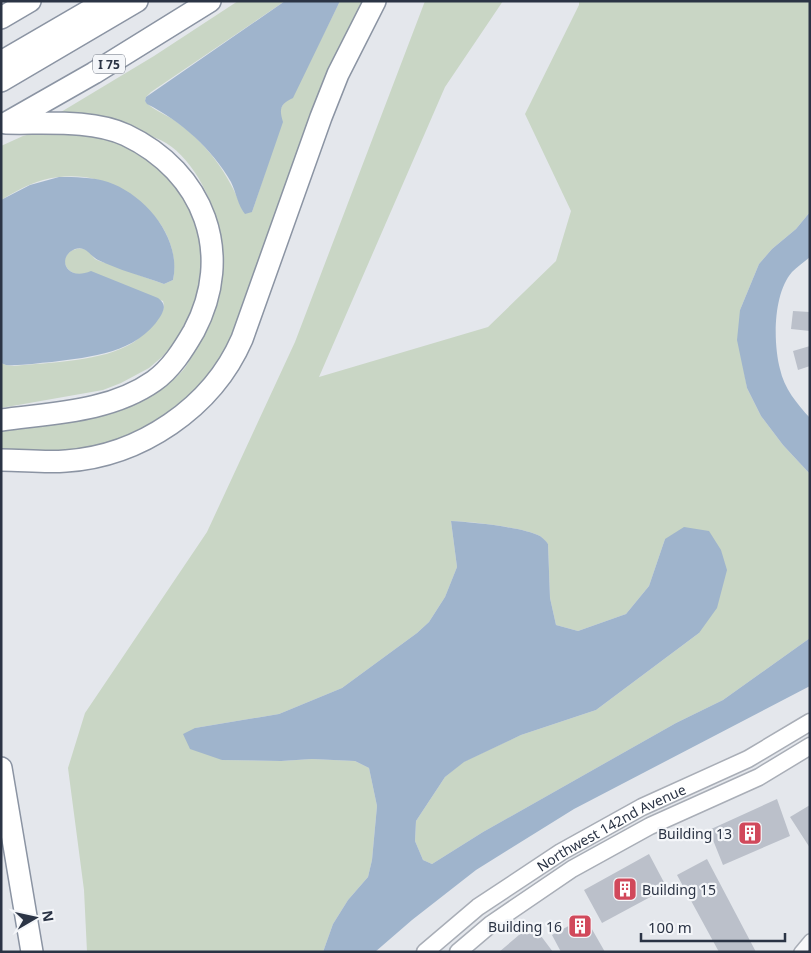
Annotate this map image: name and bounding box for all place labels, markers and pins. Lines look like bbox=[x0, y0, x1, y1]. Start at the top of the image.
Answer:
building icon: Building 13 bbox=[737, 820, 763, 846]
place label: Building 13 bbox=[658, 824, 732, 843]
building icon: Building 15 bbox=[612, 876, 638, 902]
place label: Building 15 bbox=[642, 880, 716, 899]
building icon: Building 16 bbox=[567, 913, 593, 939]
place label: Building 16 bbox=[488, 917, 562, 936]

